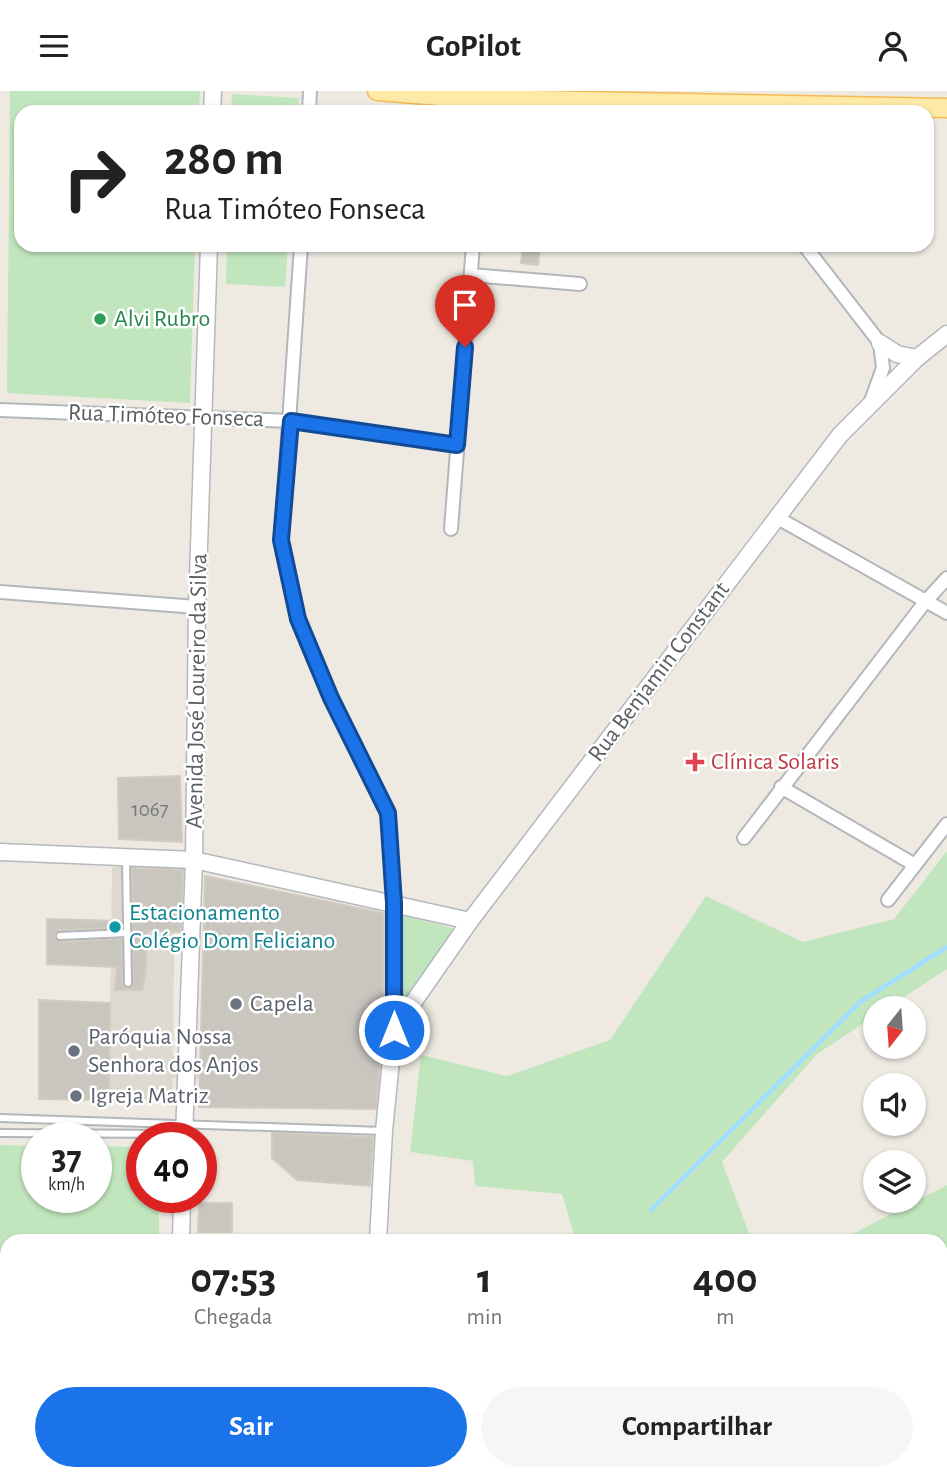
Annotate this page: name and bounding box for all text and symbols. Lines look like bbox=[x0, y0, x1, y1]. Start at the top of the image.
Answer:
icon: menu bbox=[35, 27, 73, 65]
icon: person bbox=[874, 27, 912, 65]
text: GoPilot bbox=[426, 30, 521, 62]
icon: right bbox=[49, 133, 140, 224]
text: 280 m bbox=[164, 135, 284, 184]
text: Rua Timóteo Fonseca bbox=[164, 193, 426, 225]
pin bbox=[435, 275, 495, 347]
icon: arrive bbox=[446, 286, 484, 324]
place label: Alvi Rubro bbox=[114, 307, 210, 331]
marker: Alvi Rubro bbox=[92, 311, 108, 327]
street label: Rua Timóteo Fonseca bbox=[67, 401, 265, 431]
street label: Avenida José Loureiro da Silva bbox=[183, 553, 211, 829]
street label: Rua Benjamin Constant bbox=[584, 577, 734, 766]
place label: Clínica Solaris bbox=[711, 750, 839, 774]
marker: Clínica Solaris bbox=[685, 752, 705, 772]
house number: 1067 bbox=[132, 799, 169, 820]
place label: Estacionamento Colégio Dom Feliciano bbox=[129, 901, 335, 953]
marker: Estacionamento Colégio Dom Feliciano bbox=[107, 919, 123, 935]
place label: Capela bbox=[250, 992, 314, 1016]
position arrow bbox=[357, 993, 431, 1067]
marker: Capela bbox=[228, 996, 244, 1012]
north arrow bbox=[863, 996, 926, 1059]
map controls bbox=[863, 996, 926, 1213]
place label: Paróquia Nossa Senhora dos Anjos bbox=[88, 1025, 259, 1077]
marker: Paróquia Nossa Senhora dos Anjos bbox=[66, 1043, 82, 1059]
button: sound bbox=[863, 1073, 926, 1136]
place label: Igreja Matriz bbox=[90, 1084, 209, 1108]
marker: Igreja Matriz bbox=[68, 1088, 84, 1104]
speed limit sign: 40 bbox=[126, 1122, 217, 1213]
text: 37 bbox=[51, 1141, 82, 1176]
button: layers bbox=[863, 1150, 926, 1213]
text: km/h bbox=[48, 1176, 85, 1194]
text: 07:53 bbox=[190, 1258, 276, 1300]
text: 1 bbox=[477, 1258, 492, 1300]
text: 400 bbox=[693, 1258, 758, 1300]
text: Chegada bbox=[194, 1306, 272, 1329]
text: min bbox=[467, 1306, 502, 1329]
text: m bbox=[716, 1306, 734, 1329]
button: Sair bbox=[35, 1387, 467, 1467]
button: Compartilhar bbox=[481, 1387, 913, 1467]

